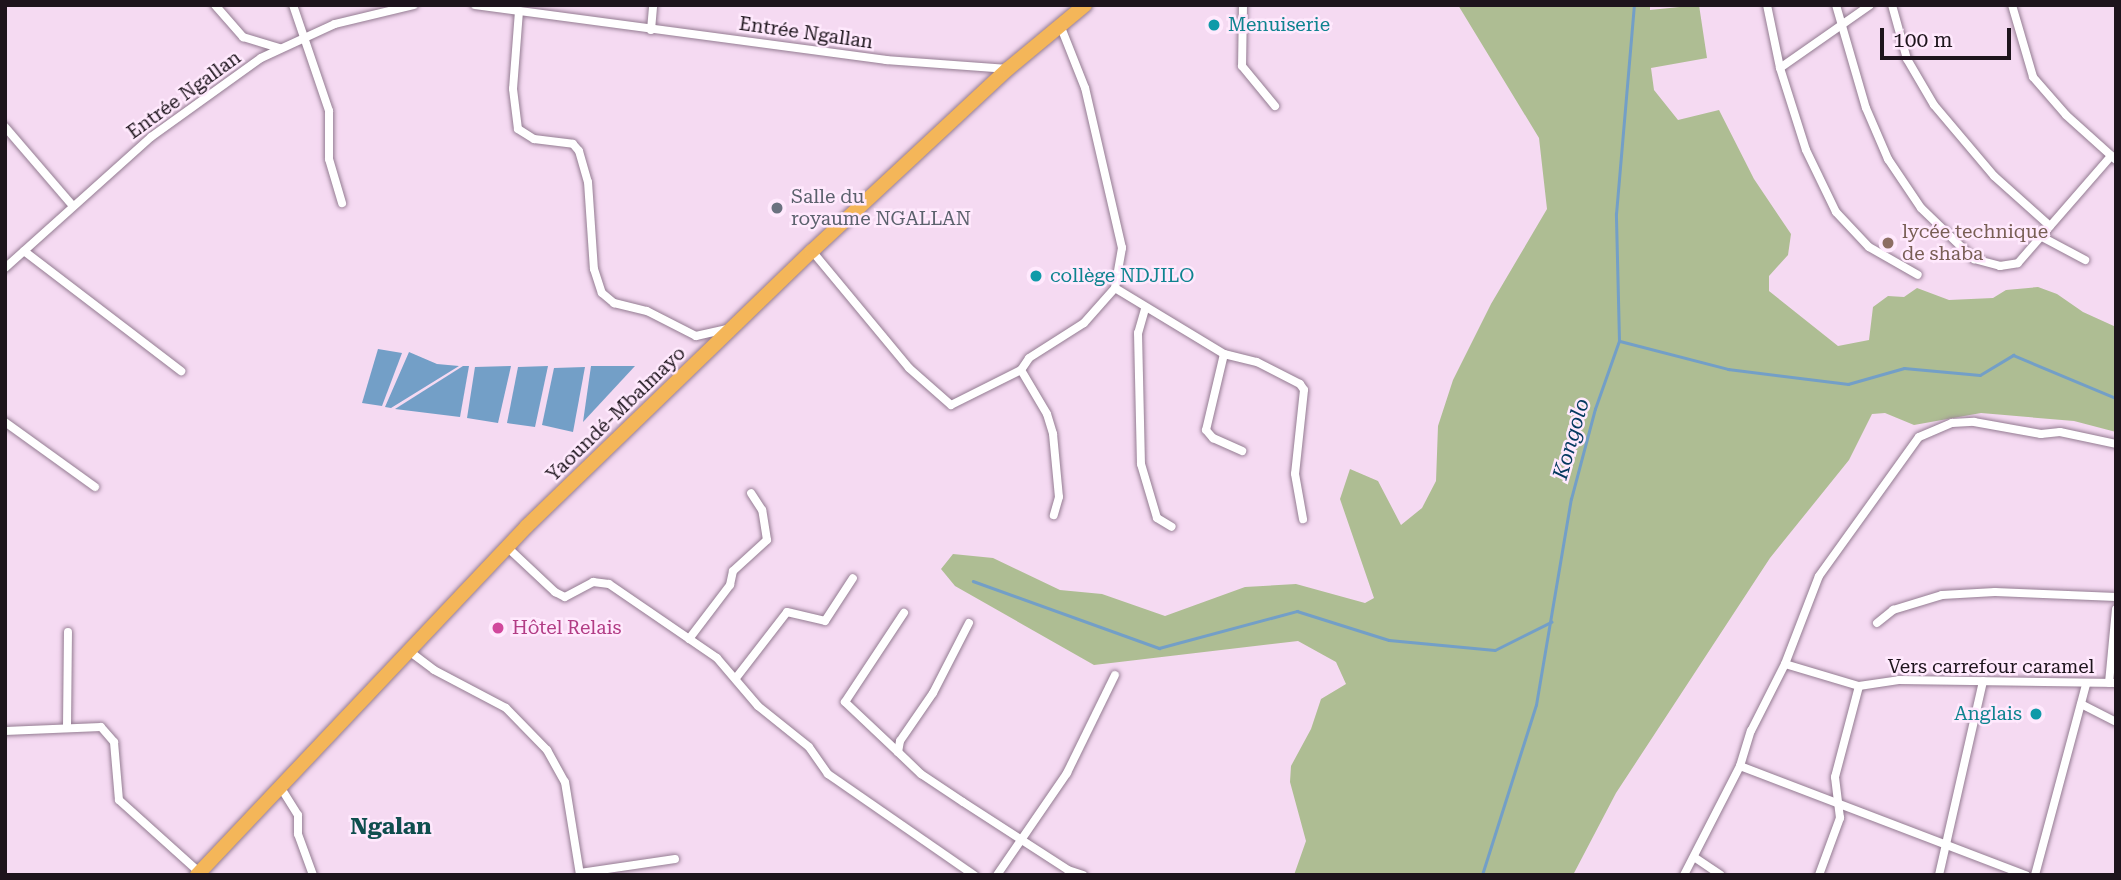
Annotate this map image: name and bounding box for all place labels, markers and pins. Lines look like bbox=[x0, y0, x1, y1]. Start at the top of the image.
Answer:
place label: Menuiserie bbox=[1228, 14, 1330, 36]
marker: Menuiserie bbox=[1206, 17, 1222, 33]
place label: Salle du royaume NGALLAN bbox=[791, 186, 971, 230]
marker: Salle du royaume NGALLAN bbox=[769, 200, 785, 216]
place label: lycée technique de shaba bbox=[1902, 221, 2048, 265]
marker: lycée technique de shaba bbox=[1880, 235, 1896, 251]
place label: collège NDJILO bbox=[1050, 265, 1194, 287]
marker: collège NDJILO bbox=[1028, 268, 1044, 284]
place label: Hôtel Relais bbox=[512, 617, 622, 639]
marker: Hôtel Relais bbox=[490, 620, 506, 636]
place label: Anglais bbox=[1954, 703, 2022, 725]
marker: Anglais bbox=[2028, 706, 2044, 722]

